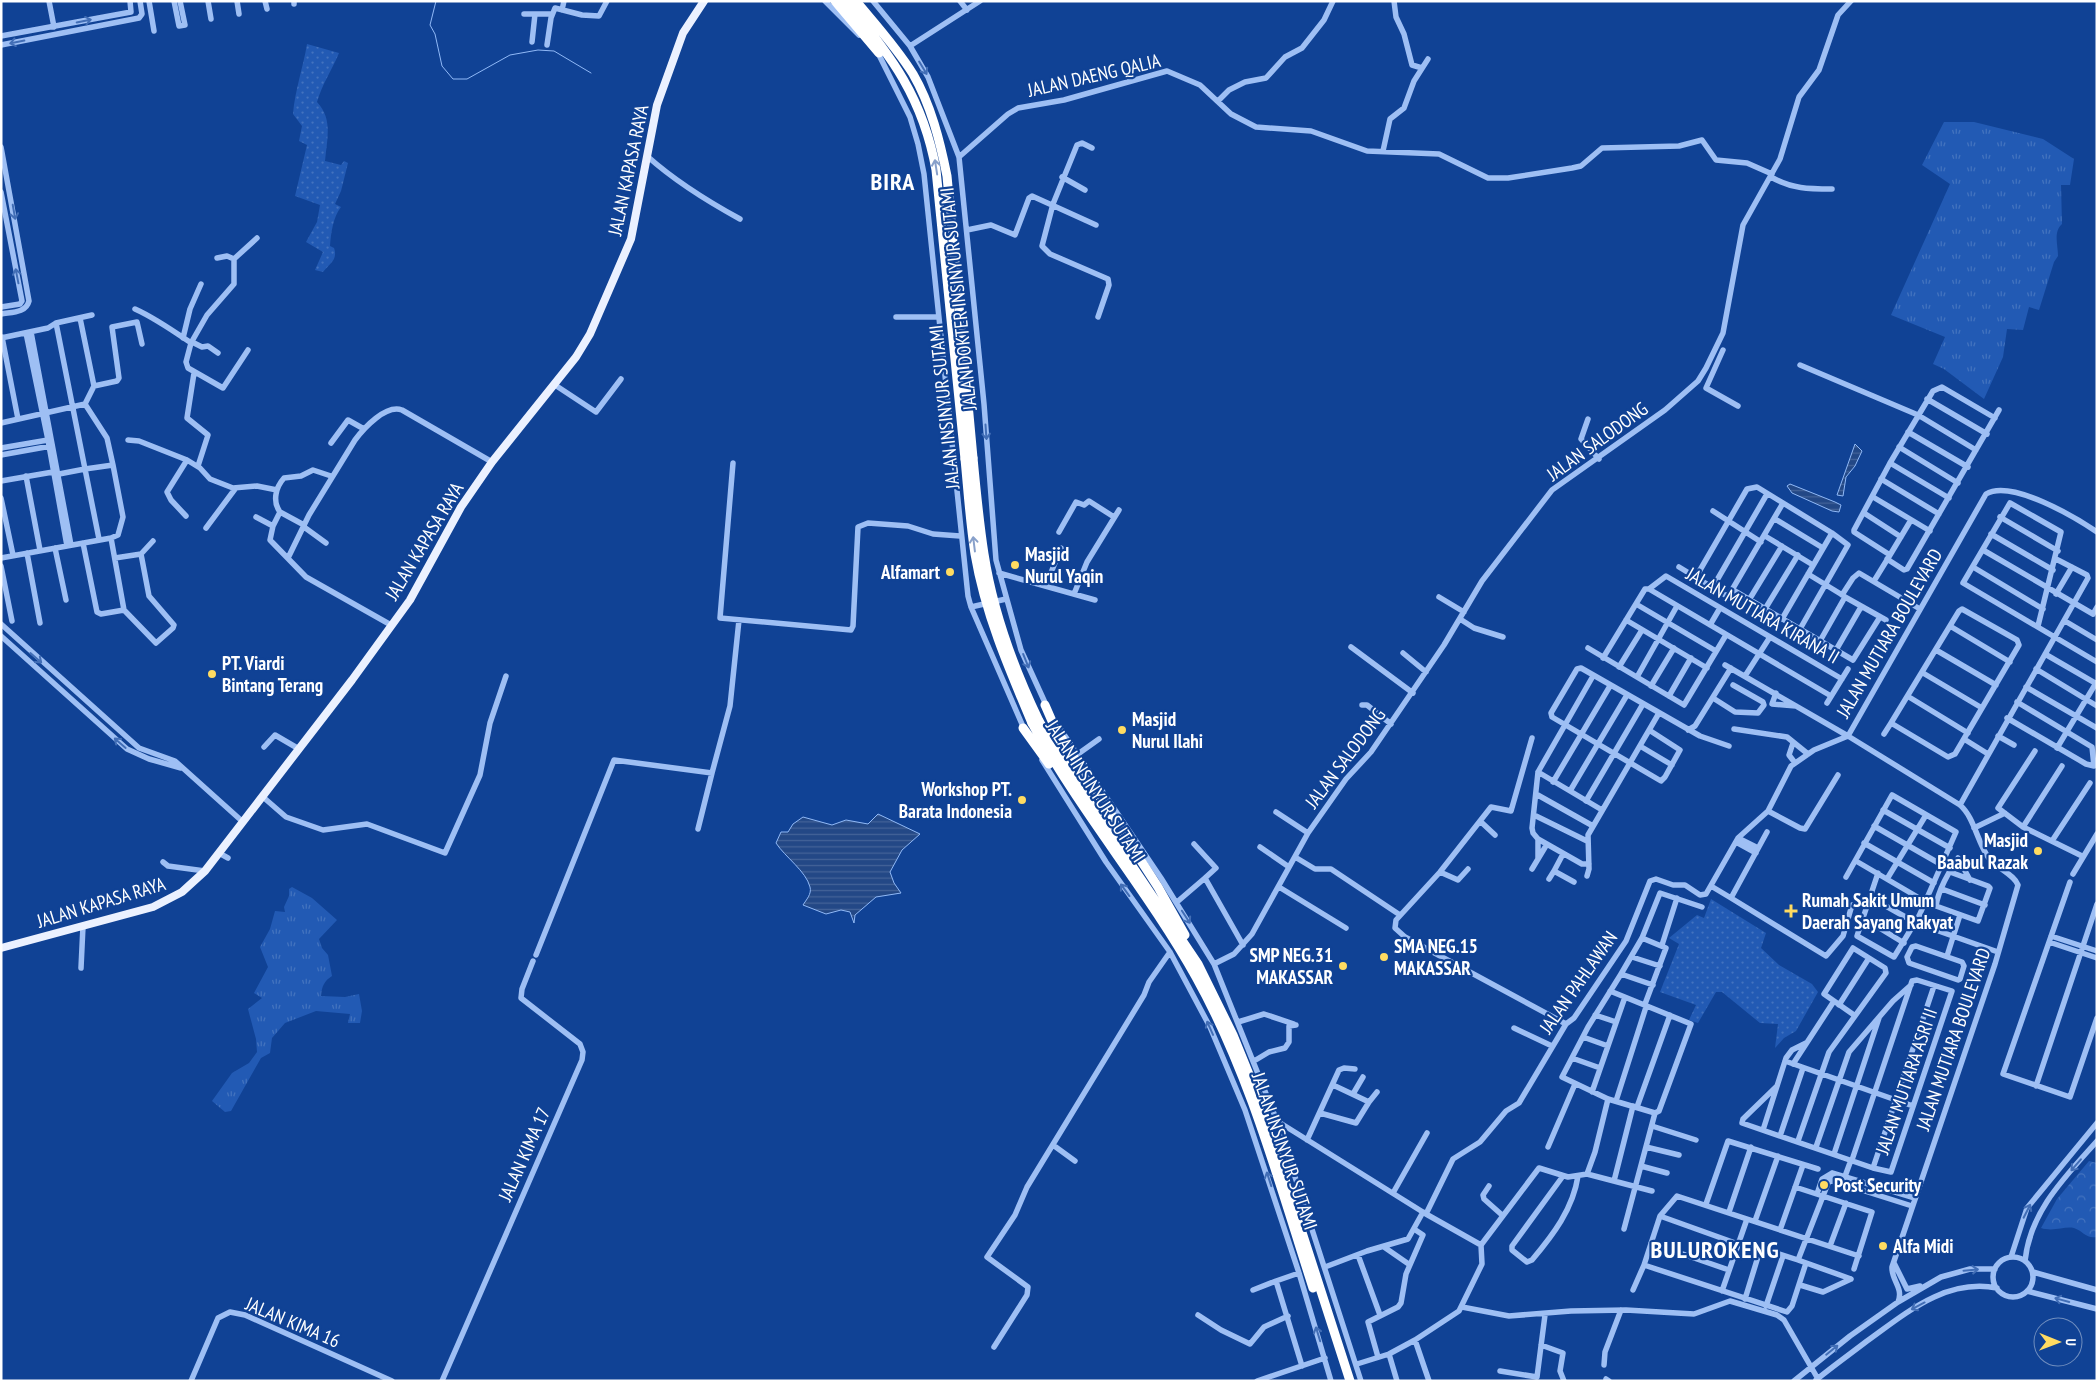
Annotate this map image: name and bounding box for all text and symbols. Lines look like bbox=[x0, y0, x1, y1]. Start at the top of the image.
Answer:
one-way arrow bbox=[75, 15, 91, 25]
one-way arrow bbox=[10, 37, 26, 47]
street label: JALAN DAENG QALIA bbox=[1024, 48, 1163, 102]
one-way arrow bbox=[919, 61, 929, 75]
street label: JALAN KAPASA RAYA bbox=[602, 103, 654, 238]
one-way arrow bbox=[930, 159, 940, 175]
district label: BIRA bbox=[871, 166, 915, 197]
street label: JALAN DOKTER INSINYUR SUTAMI bbox=[934, 186, 982, 413]
one-way arrow bbox=[10, 204, 20, 220]
one-way arrow bbox=[12, 268, 21, 284]
street label: JALAN INSINYUR SUTAMI bbox=[923, 324, 965, 491]
street label: JALAN SALODONG bbox=[1541, 396, 1652, 486]
one-way arrow bbox=[981, 424, 991, 440]
street label: JALAN KAPASA RAYA bbox=[379, 478, 469, 605]
one-way arrow bbox=[969, 537, 979, 553]
place label: Masjid Nurul Yaqin bbox=[1025, 542, 1103, 588]
street label: JALAN MUTIARA BOULEVARD bbox=[1830, 544, 1947, 723]
marker: Masjid Nurul Yaqin bbox=[1009, 559, 1021, 571]
place label: Alfamart bbox=[880, 560, 940, 584]
street label: JALAN MUTIARA KIRANA II bbox=[1681, 561, 1844, 669]
marker: Alfamart bbox=[944, 566, 956, 578]
place label: PT. Viardi Bintang Terang bbox=[222, 651, 323, 697]
one-way arrow bbox=[30, 652, 43, 664]
one-way arrow bbox=[1021, 653, 1031, 668]
marker: PT. Viardi Bintang Terang bbox=[206, 668, 218, 680]
street label: JALAN SALODONG bbox=[1299, 703, 1390, 814]
place label: Masjid Nurul Ilahi bbox=[1132, 707, 1203, 753]
street label: JALAN INSINYUR SUTAMI bbox=[1040, 714, 1151, 867]
marker: Masjid Nurul Ilahi bbox=[1116, 724, 1128, 736]
one-way arrow bbox=[114, 737, 127, 749]
place label: Workshop PT. Barata Indonesia bbox=[899, 777, 1012, 823]
marker: Workshop PT. Barata Indonesia bbox=[1016, 794, 1028, 806]
place label: Masjid Baabul Razak bbox=[1937, 828, 2028, 874]
marker: Masjid Baabul Razak bbox=[2032, 845, 2044, 857]
street label: JALAN KAPASA RAYA bbox=[33, 871, 168, 933]
one-way arrow bbox=[1120, 883, 1130, 897]
place label: Rumah Sakit Umum Daerah Sayang Rakyat bbox=[1802, 888, 1953, 934]
marker: Rumah Sakit Umum Daerah Sayang Rakyat bbox=[1784, 904, 1798, 918]
one-way arrow bbox=[1182, 909, 1192, 923]
street label: JALAN PAHLAWAN bbox=[1533, 926, 1622, 1039]
place label: SMA NEG.15 MAKASSAR bbox=[1394, 934, 1478, 980]
place label: SMP NEG.31 MAKASSAR bbox=[1250, 943, 1333, 989]
street label: JALAN MUTIARA BOULEVARD bbox=[1910, 945, 1995, 1134]
marker: SMA NEG.15 MAKASSAR bbox=[1378, 951, 1390, 963]
marker: SMP NEG.31 MAKASSAR bbox=[1337, 960, 1349, 972]
street label: JALAN MUTIARA ASRI II bbox=[1869, 1005, 1942, 1158]
one-way arrow bbox=[1205, 1021, 1215, 1036]
street label: JALAN INSINYUR SUTAMI bbox=[1246, 1068, 1323, 1233]
street label: JALAN KIMA 17 bbox=[492, 1103, 555, 1206]
one-way arrow bbox=[2070, 1158, 2082, 1171]
one-way arrow bbox=[1263, 1171, 1273, 1187]
place label: Post Security bbox=[1834, 1173, 1922, 1197]
marker: Post Security bbox=[1818, 1179, 1830, 1191]
one-way arrow bbox=[2022, 1204, 2032, 1219]
district label: BULUROKENG bbox=[1650, 1234, 1780, 1265]
place label: Alfa Midi bbox=[1892, 1234, 1954, 1258]
marker: Alfa Midi bbox=[1877, 1240, 1889, 1252]
one-way arrow bbox=[1962, 1265, 1978, 1275]
street label: JALAN KIMA 16 bbox=[241, 1291, 344, 1353]
one-way arrow bbox=[2055, 1295, 2071, 1304]
one-way arrow bbox=[1910, 1301, 1925, 1311]
north arrow bbox=[2033, 1317, 2083, 1367]
one-way arrow bbox=[1313, 1327, 1322, 1342]
text: U bbox=[2062, 1338, 2080, 1346]
one-way arrow bbox=[1825, 1345, 1838, 1356]

